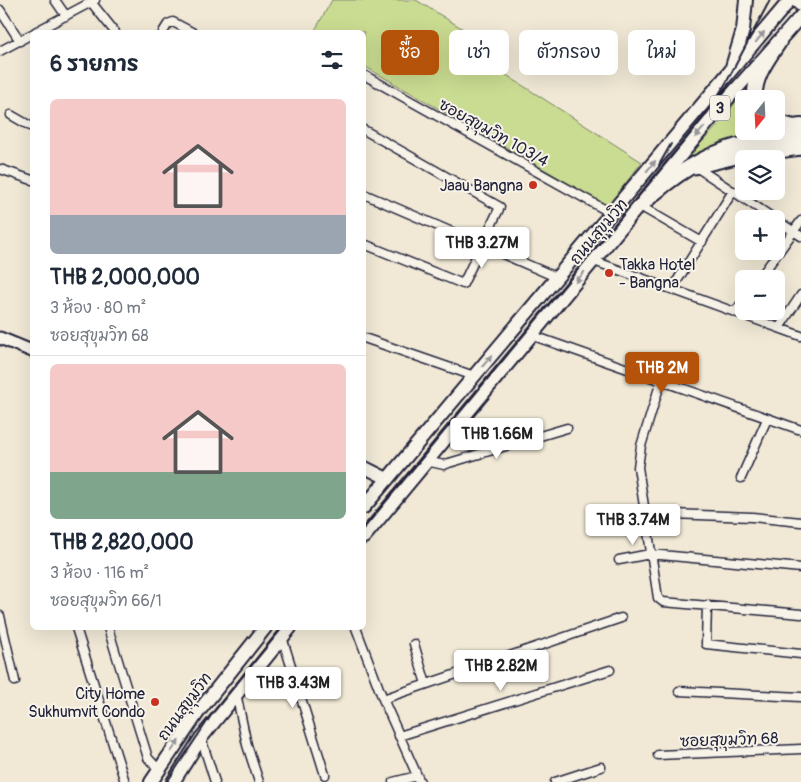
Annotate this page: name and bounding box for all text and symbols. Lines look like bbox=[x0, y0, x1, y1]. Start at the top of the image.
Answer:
chip: ซื้อ bbox=[381, 30, 439, 75]
chip: เช่า bbox=[449, 30, 509, 75]
chip: ตัวกรอง bbox=[519, 30, 618, 75]
chip: ใหม่ bbox=[628, 30, 695, 75]
one-way arrow bbox=[754, 31, 765, 44]
icon: filters bbox=[318, 46, 346, 74]
text: 6 รายการ bbox=[50, 51, 139, 78]
north arrow bbox=[735, 90, 785, 140]
map controls bbox=[735, 90, 785, 320]
street label: ซอยสุขุมวิท 103/4 bbox=[434, 94, 552, 173]
road number: 3 bbox=[710, 96, 730, 120]
one-way arrow bbox=[695, 125, 706, 138]
icon: home bbox=[153, 131, 243, 221]
button: layers bbox=[735, 150, 785, 200]
one-way arrow bbox=[646, 160, 657, 173]
place label: Jaau Bangna bbox=[440, 176, 523, 196]
marker: Jaau Bangna bbox=[527, 179, 539, 191]
street label: ถนนสุขุมวิท bbox=[565, 194, 634, 270]
button: + bbox=[735, 210, 785, 260]
pin: THB 3.27M bbox=[425, 226, 539, 269]
text: THB 3.27M bbox=[446, 233, 518, 253]
place label: Takka Hotel - Bangna bbox=[619, 255, 695, 293]
text: THB 2,000,000 bbox=[50, 264, 200, 291]
marker: Takka Hotel - Bangna bbox=[603, 267, 615, 279]
button: − bbox=[735, 270, 785, 320]
one-way arrow bbox=[575, 271, 586, 283]
text: 3 ห้อง · 80 m² bbox=[50, 298, 146, 318]
text: ซอยสุขุมวิท 68 bbox=[50, 326, 149, 346]
pin: THB 2M bbox=[621, 352, 703, 394]
one-way arrow bbox=[481, 355, 492, 367]
text: THB 2M bbox=[636, 358, 688, 378]
icon: home bbox=[153, 397, 243, 487]
pin: THB 1.66M bbox=[440, 418, 554, 460]
text: THB 1.66M bbox=[461, 424, 533, 444]
pin: THB 3.74M bbox=[576, 504, 690, 546]
text: THB 3.74M bbox=[596, 510, 670, 530]
text: THB 2,820,000 bbox=[50, 529, 194, 556]
text: 3 ห้อง · 116 m² bbox=[50, 563, 149, 583]
text: ซอยสุขุมวิท 66/1 bbox=[50, 591, 162, 611]
pin: THB 2.82M bbox=[444, 650, 558, 692]
text: THB 2.82M bbox=[465, 656, 537, 676]
pin: THB 3.43M bbox=[236, 666, 350, 709]
street label: ถนนสุขุมวิท bbox=[152, 668, 218, 746]
text: THB 3.43M bbox=[256, 673, 330, 693]
place label: City Home Sukhumvit Condo bbox=[28, 684, 145, 722]
marker: City Home Sukhumvit Condo bbox=[149, 696, 161, 708]
street label: ซอยสุขุมวิท 68 bbox=[679, 727, 779, 754]
one-way arrow bbox=[170, 740, 180, 753]

